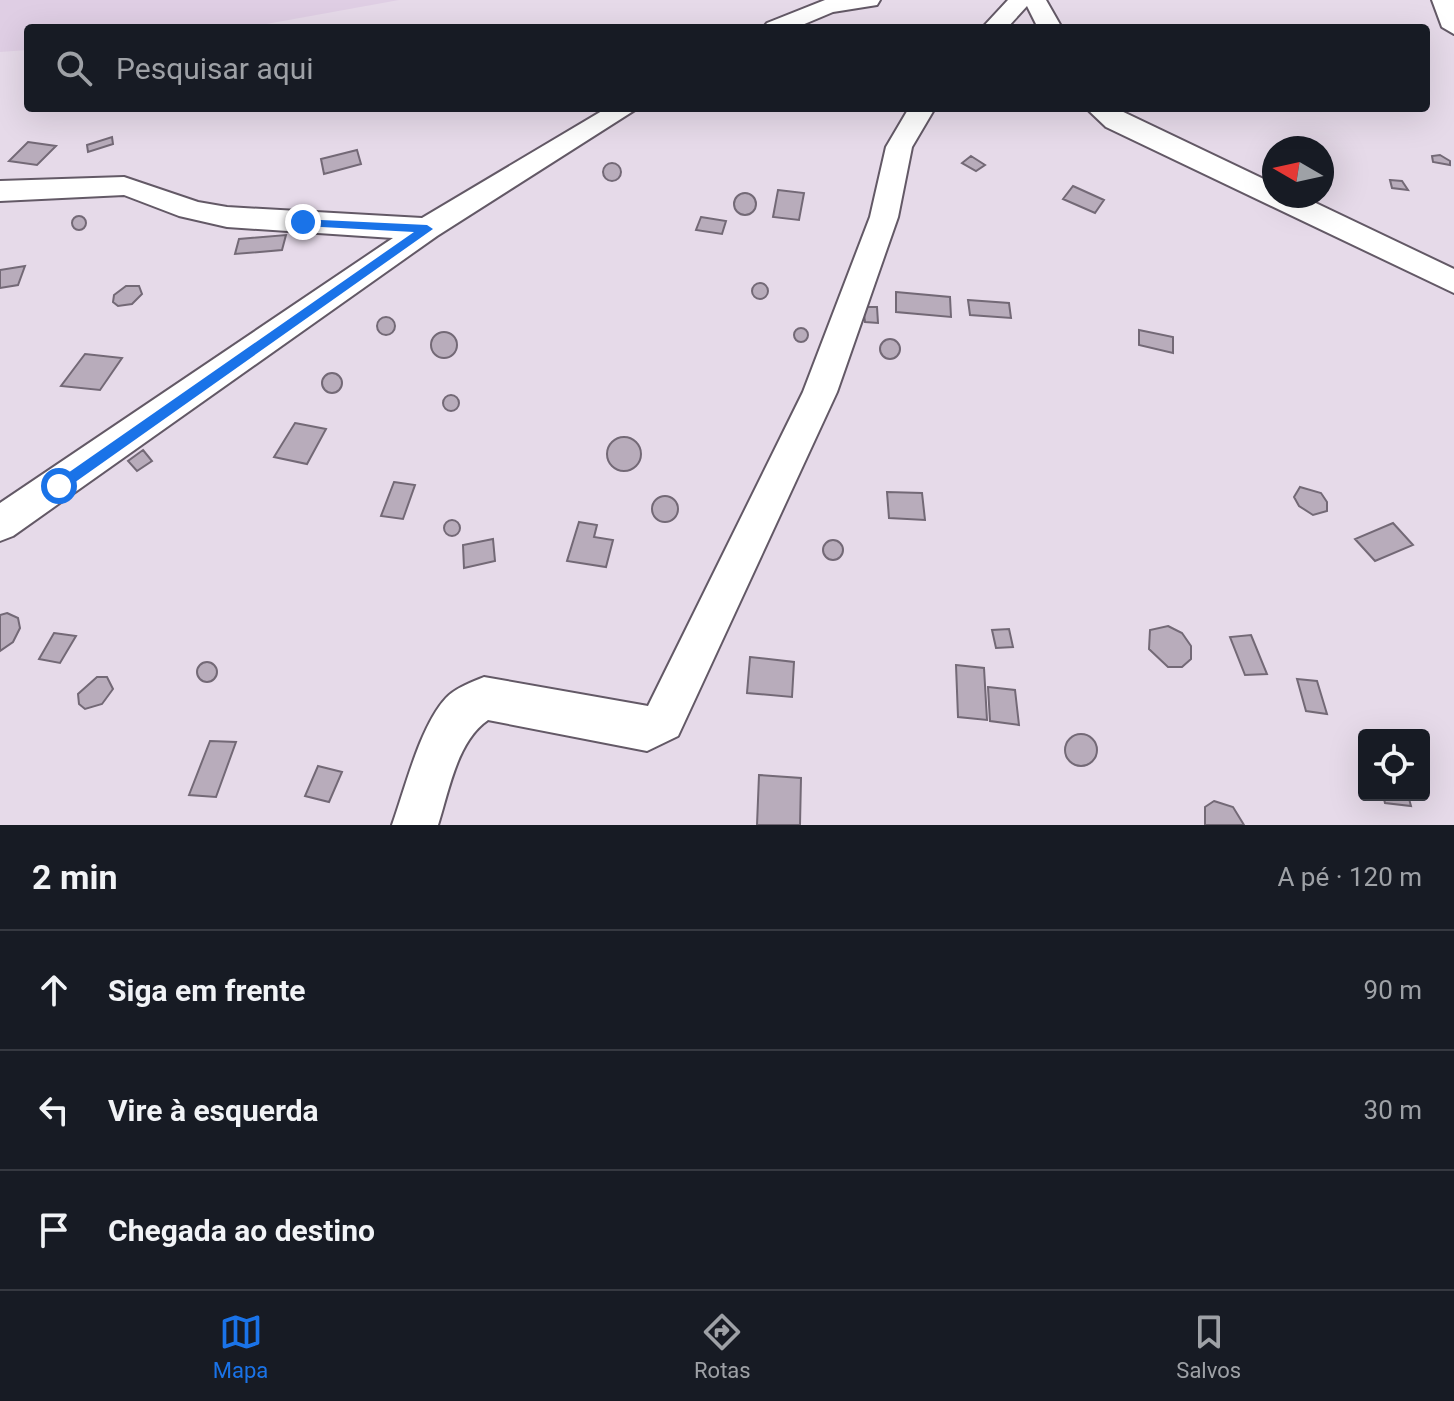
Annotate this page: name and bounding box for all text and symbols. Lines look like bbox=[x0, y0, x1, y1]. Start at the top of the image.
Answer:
search box bbox=[24, 24, 1430, 112]
icon: search bbox=[52, 46, 96, 90]
text: Pesquisar aqui bbox=[116, 51, 314, 86]
north arrow bbox=[1262, 136, 1334, 208]
route end bbox=[285, 204, 321, 240]
route start bbox=[41, 468, 77, 504]
map controls bbox=[1358, 729, 1430, 801]
button: locate bbox=[1358, 729, 1430, 801]
text: 2 min bbox=[32, 857, 117, 897]
text: A pé · 120 m bbox=[1277, 862, 1422, 892]
icon: ahead bbox=[32, 968, 76, 1012]
text: Siga em frente bbox=[108, 973, 306, 1008]
text: 90 m bbox=[1364, 975, 1422, 1005]
icon: left bbox=[32, 1088, 76, 1132]
text: Vire à esquerda bbox=[108, 1093, 319, 1128]
text: 30 m bbox=[1364, 1095, 1422, 1125]
icon: arrive bbox=[32, 1208, 76, 1252]
text: Chegada ao destino bbox=[108, 1213, 375, 1248]
tab: Mapa bbox=[213, 1310, 268, 1383]
tab: Rotas bbox=[694, 1310, 751, 1383]
tab: Salvos bbox=[1176, 1310, 1241, 1383]

